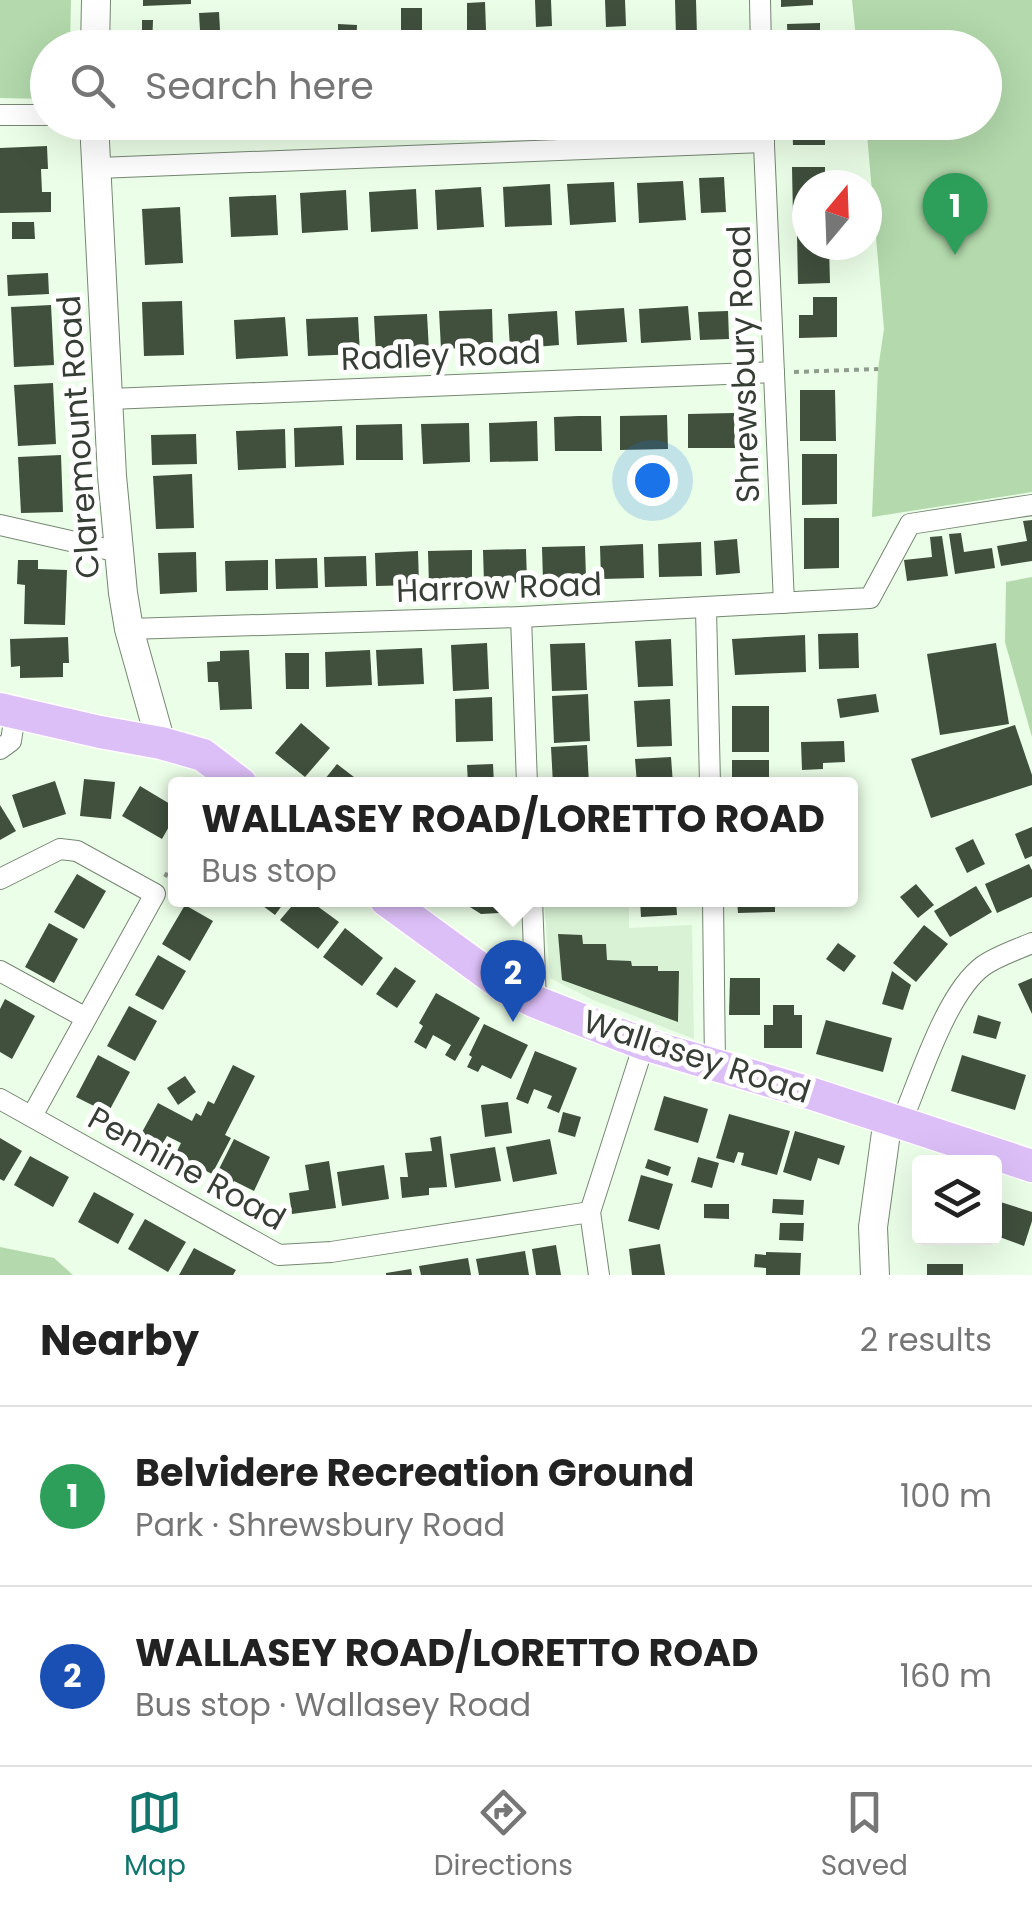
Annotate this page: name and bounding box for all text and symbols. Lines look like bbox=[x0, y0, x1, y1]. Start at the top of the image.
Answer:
search box bbox=[30, 30, 1002, 140]
icon: search bbox=[65, 58, 120, 113]
text: Search here bbox=[145, 59, 374, 112]
north arrow bbox=[792, 170, 882, 260]
pin: 1 bbox=[922, 172, 988, 255]
street label: Shrewsbury Road bbox=[716, 224, 770, 504]
street label: Claremount Road bbox=[46, 294, 110, 580]
street label: Radley Road bbox=[340, 329, 542, 381]
your location bbox=[627, 455, 678, 506]
street label: Harrow Road bbox=[395, 561, 603, 613]
popup bbox=[168, 777, 858, 907]
text: WALLASEY ROAD/LORETTO ROAD bbox=[201, 792, 825, 845]
text: Bus stop bbox=[201, 848, 337, 893]
pin: 2 bbox=[480, 940, 546, 1022]
street label: Wallasey Road bbox=[578, 998, 816, 1114]
street label: Pennine Road bbox=[80, 1095, 294, 1241]
map controls bbox=[912, 1155, 1002, 1245]
button: layers bbox=[912, 1155, 1002, 1245]
text: Nearby bbox=[40, 1311, 199, 1370]
text: 2 results bbox=[860, 1317, 992, 1362]
text: Belvidere Recreation Ground bbox=[135, 1446, 694, 1499]
text: 1 bbox=[66, 1473, 79, 1518]
text: 100 m bbox=[900, 1473, 992, 1518]
text: Park · Shrewsbury Road bbox=[135, 1502, 505, 1547]
text: WALLASEY ROAD/LORETTO ROAD bbox=[135, 1626, 759, 1679]
text: 2 bbox=[63, 1653, 82, 1698]
text: 160 m bbox=[900, 1653, 992, 1698]
text: Bus stop · Wallasey Road bbox=[135, 1682, 531, 1727]
tab: Map bbox=[124, 1785, 186, 1887]
tab: Directions bbox=[434, 1785, 573, 1887]
tab: Saved bbox=[821, 1785, 908, 1887]

